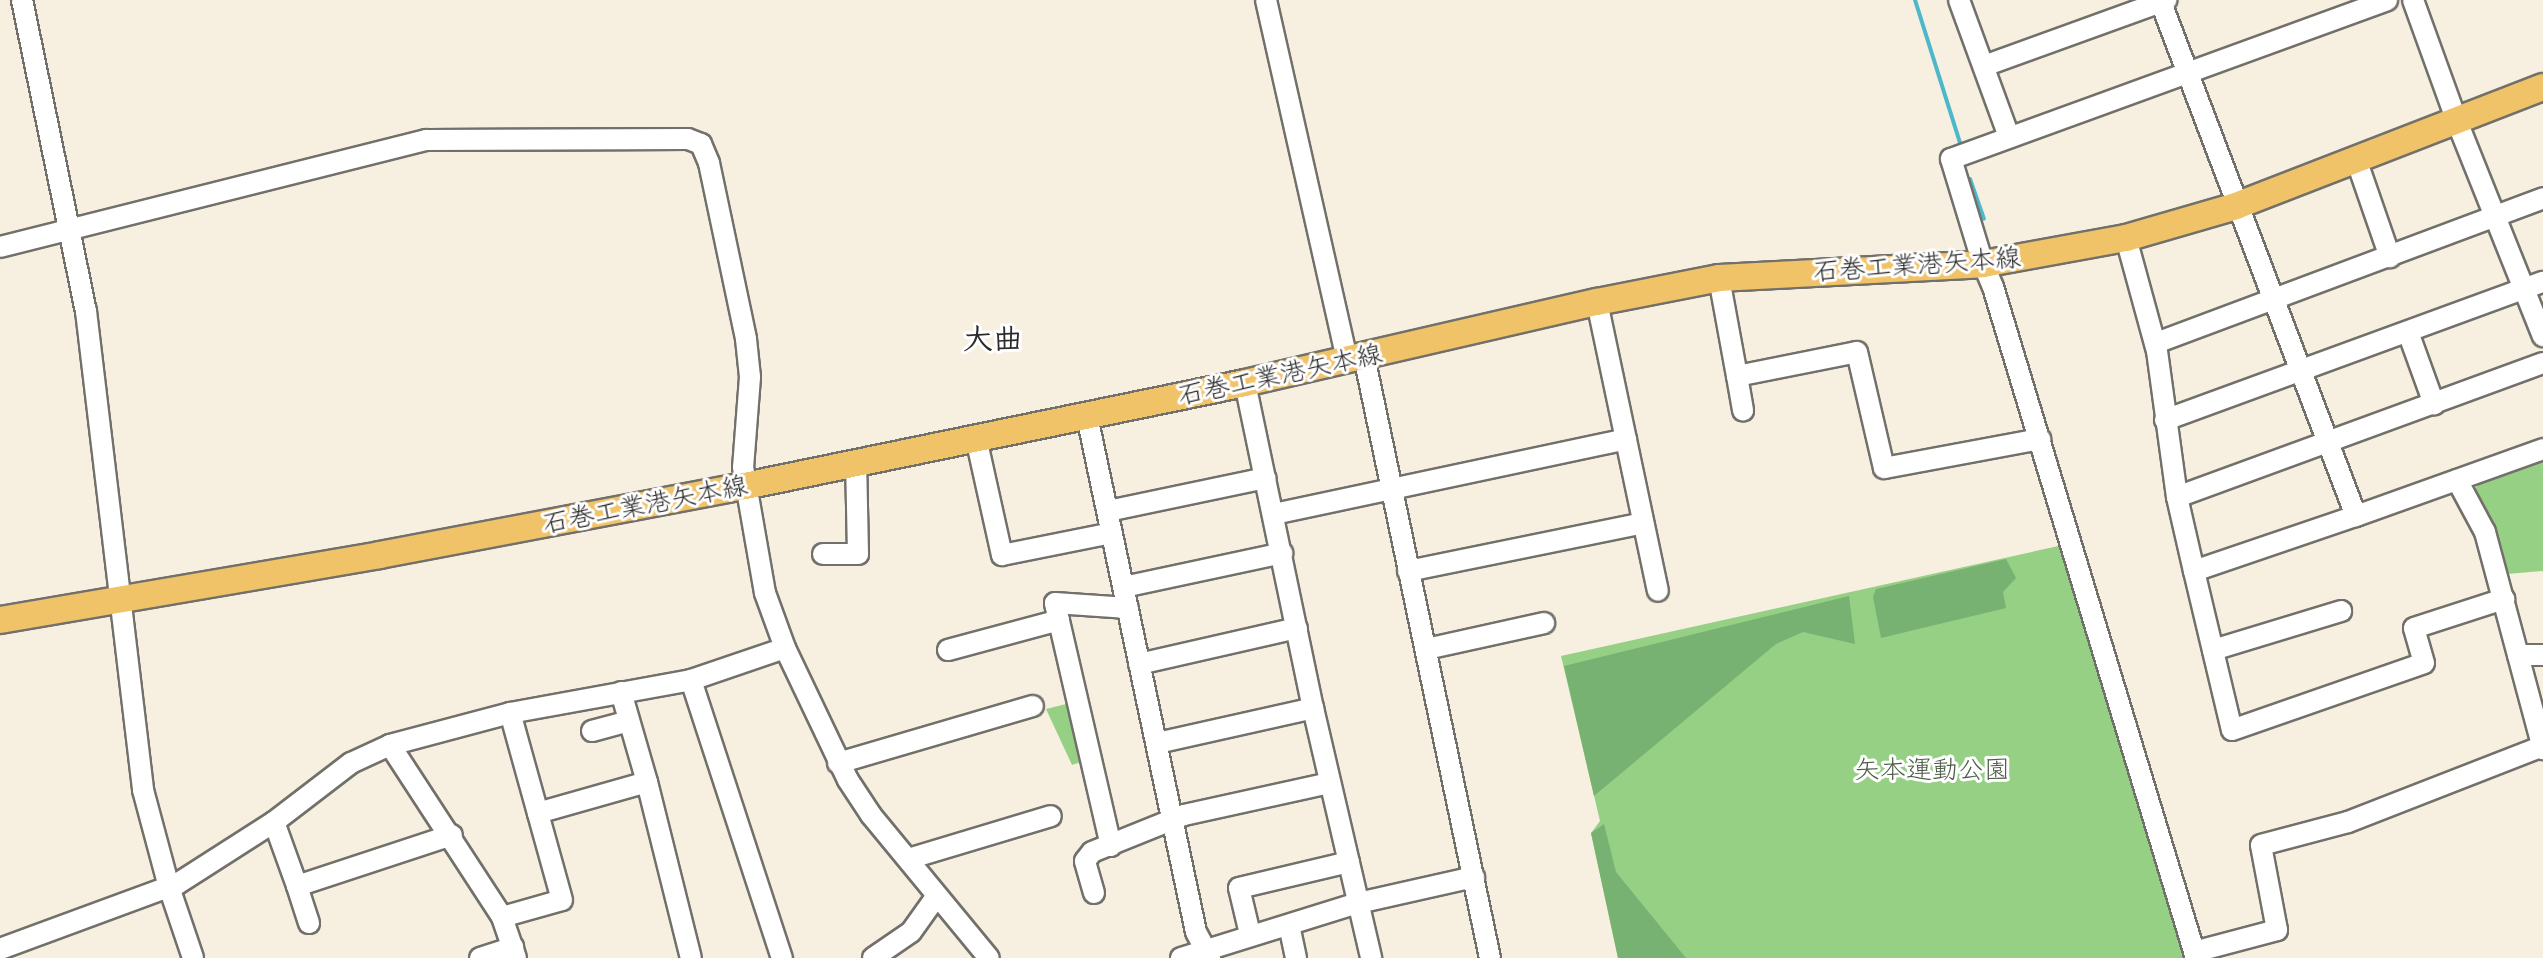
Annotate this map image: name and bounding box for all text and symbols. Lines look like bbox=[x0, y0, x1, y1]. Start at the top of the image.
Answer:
street label: 石巻工業港矢本線 bbox=[1812, 241, 2022, 287]
district label: 大曲 bbox=[963, 319, 1023, 355]
street label: 石巻工業港矢本線 bbox=[1175, 337, 1385, 411]
street label: 石巻工業港矢本線 bbox=[540, 469, 750, 539]
park label: 矢本運動公園 bbox=[1854, 753, 2010, 785]

